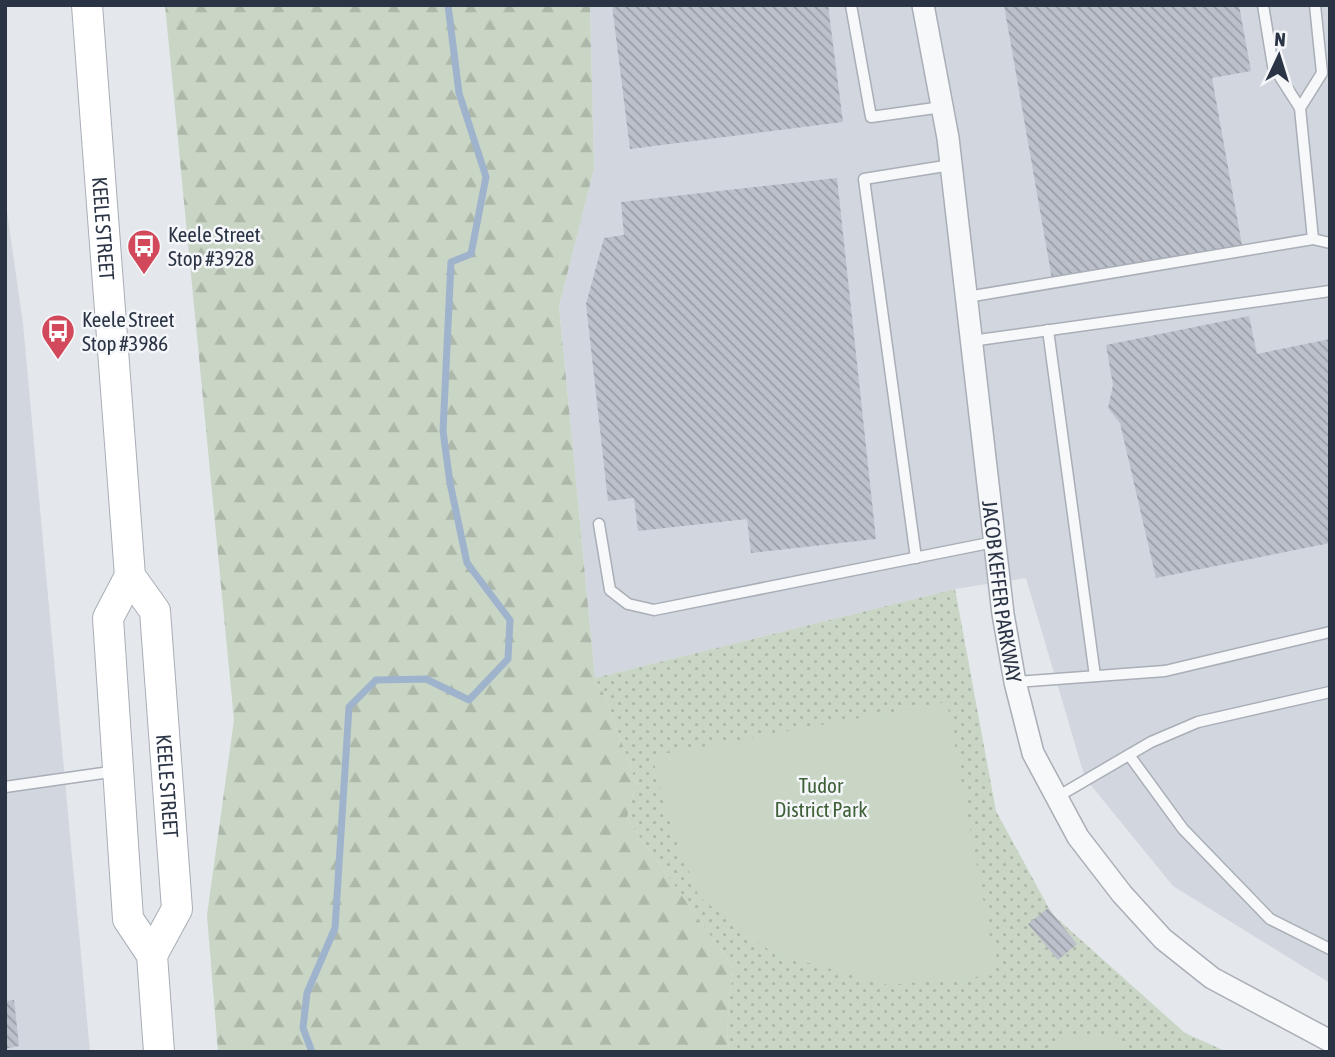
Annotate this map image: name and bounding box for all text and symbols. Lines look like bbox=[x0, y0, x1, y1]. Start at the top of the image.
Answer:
north arrow bbox=[1244, 21, 1314, 91]
text: N bbox=[1274, 28, 1287, 50]
street label: KEELE STREET bbox=[88, 176, 120, 281]
place label: Keele Street Stop #3928 bbox=[168, 222, 261, 270]
bus stop icon: Keele Street Stop #3928 bbox=[125, 227, 163, 276]
place label: Keele Street Stop #3986 bbox=[82, 307, 175, 355]
bus stop icon: Keele Street Stop #3986 bbox=[39, 312, 77, 361]
street label: JACOB KEFFER PARKWAY bbox=[978, 499, 1027, 685]
street label: KEELE STREET bbox=[152, 733, 184, 839]
park label: Tudor District Park bbox=[775, 773, 867, 821]

